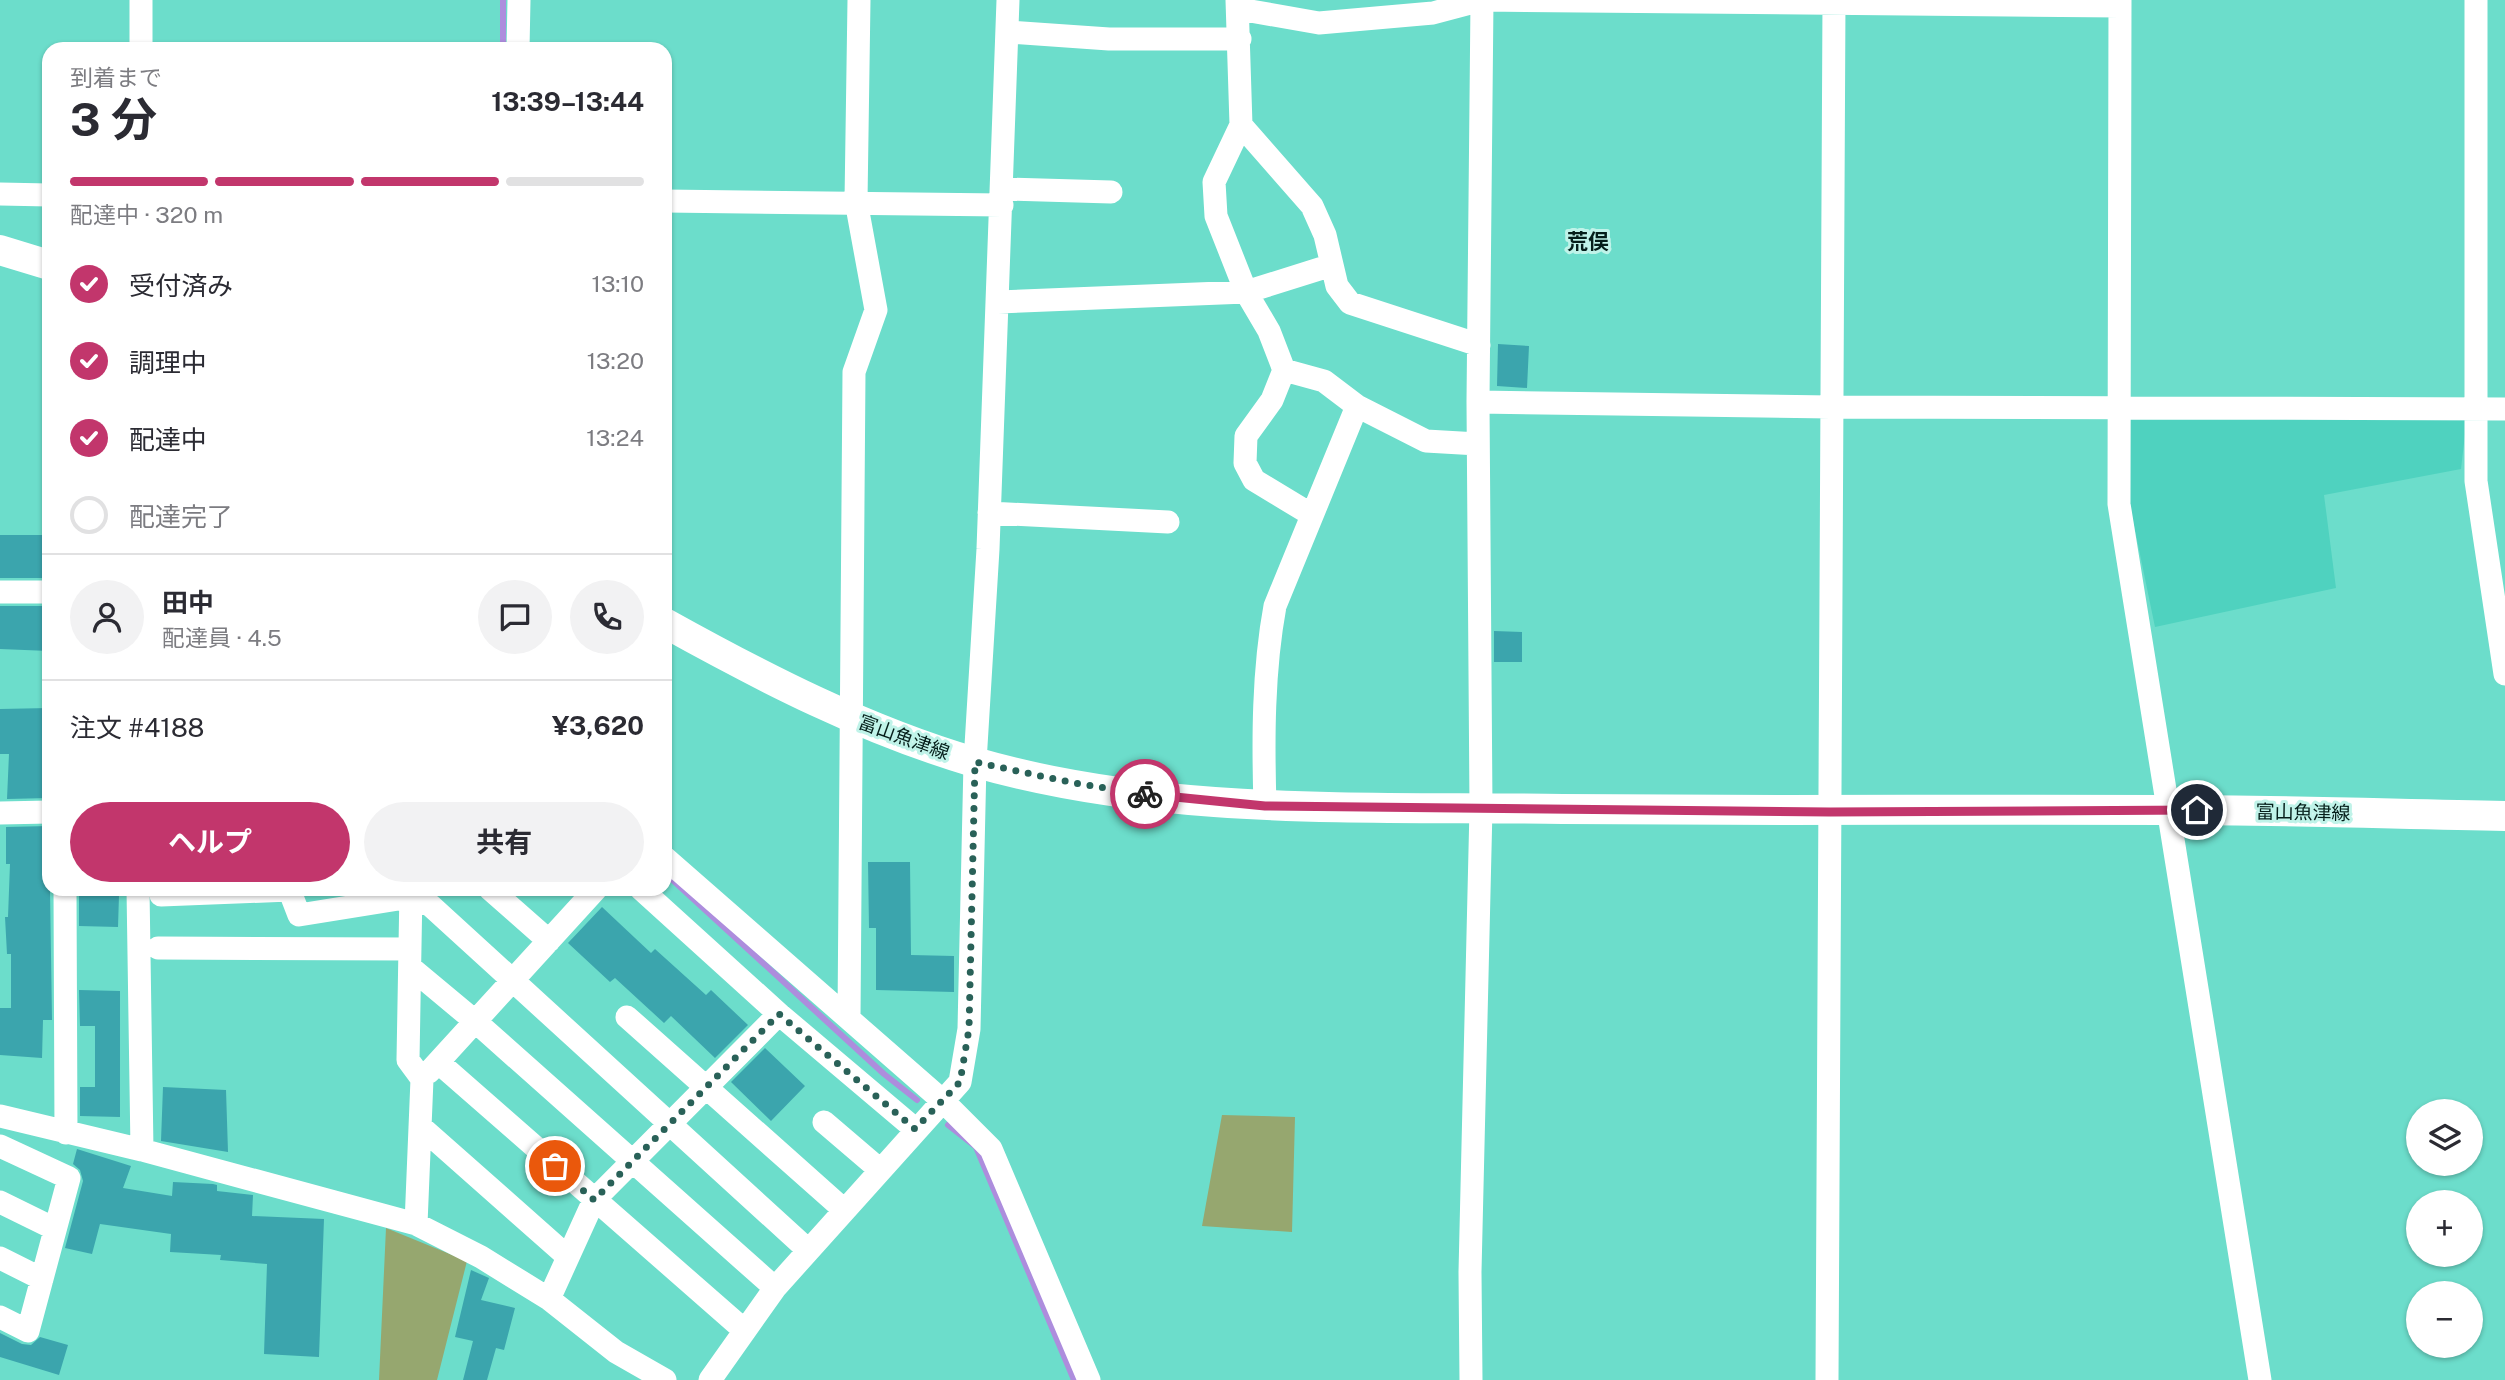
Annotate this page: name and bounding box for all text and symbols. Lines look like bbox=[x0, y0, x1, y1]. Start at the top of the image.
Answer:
text: 到着まで bbox=[70, 64, 162, 91]
text: 13:39–13:44 bbox=[491, 86, 644, 117]
text: 3 分 bbox=[70, 92, 157, 146]
text: 配達中 · 320 m bbox=[70, 201, 223, 228]
district label: 荒俣 bbox=[1567, 229, 1609, 254]
icon: check bbox=[70, 265, 108, 303]
text: 受付済み bbox=[129, 270, 233, 301]
text: 13:10 bbox=[592, 270, 644, 297]
icon: check bbox=[70, 342, 108, 380]
text: 調理中 bbox=[129, 347, 207, 378]
text: 13:20 bbox=[587, 347, 644, 374]
icon: check bbox=[70, 419, 108, 457]
text: 配達中 bbox=[129, 424, 207, 455]
text: 13:24 bbox=[586, 424, 644, 451]
text: 配達完了 bbox=[129, 501, 233, 532]
button: person bbox=[70, 580, 144, 654]
button: chat bbox=[478, 580, 552, 654]
button: phone bbox=[570, 580, 644, 654]
text: 田中 bbox=[162, 587, 214, 618]
text: 配達員 · 4.5 bbox=[162, 624, 282, 651]
text: ¥3,620 bbox=[552, 710, 644, 741]
street label: 富山魚津線 bbox=[856, 710, 952, 764]
text: 注文 #4188 bbox=[70, 712, 204, 743]
courier bbox=[1110, 759, 1180, 829]
icon: bike bbox=[1126, 775, 1164, 813]
pin bbox=[2167, 780, 2227, 840]
icon: home bbox=[2178, 791, 2216, 829]
street label: 富山魚津線 bbox=[2255, 800, 2351, 824]
button: ヘルプ bbox=[70, 802, 350, 882]
button: 共有 bbox=[364, 802, 644, 882]
map controls bbox=[2406, 1099, 2483, 1358]
button: layers bbox=[2406, 1099, 2483, 1176]
pin bbox=[525, 1136, 585, 1196]
icon: bag bbox=[536, 1147, 574, 1185]
button: + bbox=[2406, 1190, 2483, 1267]
button: − bbox=[2406, 1281, 2483, 1358]

